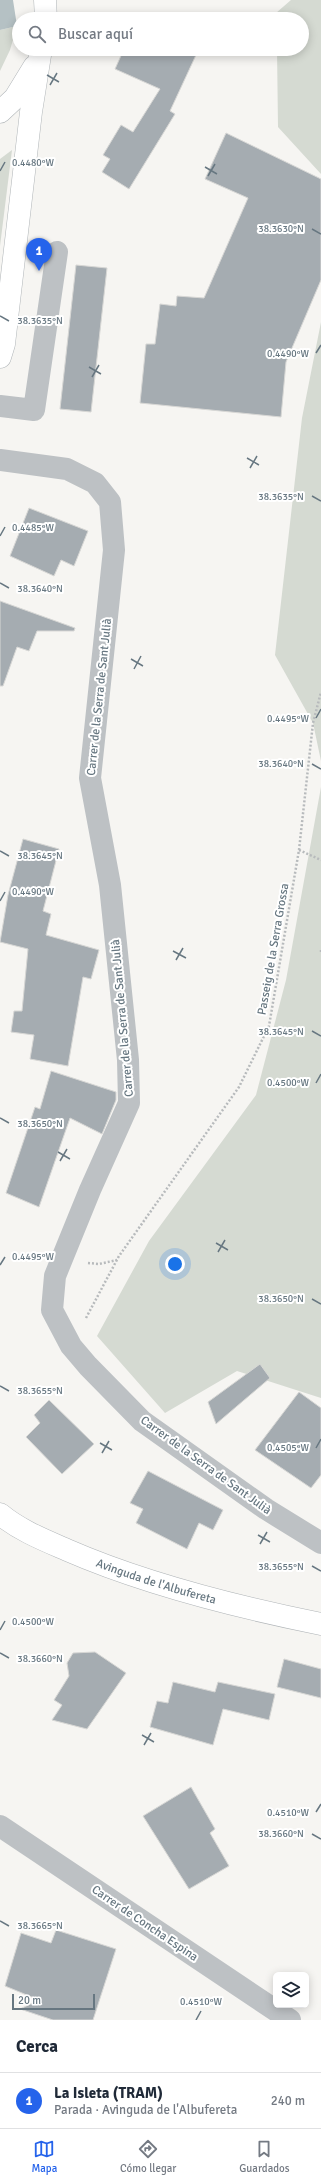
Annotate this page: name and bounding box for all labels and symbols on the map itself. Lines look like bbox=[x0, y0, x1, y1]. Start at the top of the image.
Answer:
text: 0.4480°W bbox=[12, 157, 54, 169]
text: 38.3630°N bbox=[258, 223, 304, 235]
pin: 1 bbox=[26, 238, 52, 271]
text: 38.3635°N bbox=[17, 315, 63, 327]
text: 0.4490°W bbox=[267, 348, 309, 360]
text: 38.3635°N bbox=[258, 491, 304, 503]
text: 0.4485°W bbox=[12, 522, 54, 534]
text: 38.3640°N bbox=[17, 583, 63, 595]
street label: Carrer de la Serra de Sant Julià bbox=[84, 618, 115, 777]
text: 0.4495°W bbox=[267, 713, 309, 725]
text: 38.3640°N bbox=[258, 758, 304, 770]
text: 38.3645°N bbox=[17, 850, 63, 862]
street label: Passeig de la Serra Grossa bbox=[255, 882, 292, 1016]
text: 0.4490°W bbox=[12, 886, 54, 898]
street label: Carrer de la Serra de Sant Julià bbox=[108, 938, 137, 1097]
text: 38.3645°N bbox=[258, 1026, 304, 1038]
text: 0.4500°W bbox=[267, 1077, 309, 1089]
text: 38.3650°N bbox=[17, 1118, 63, 1130]
text: 0.4495°W bbox=[12, 1251, 54, 1263]
your location bbox=[165, 1254, 185, 1274]
text: 38.3650°N bbox=[258, 1293, 304, 1305]
text: 38.3655°N bbox=[17, 1385, 63, 1397]
street label: Carrer de la Serra de Sant Julià bbox=[137, 1413, 274, 1518]
text: 0.4505°W bbox=[267, 1442, 309, 1454]
street label: Avinguda de l'Albufereta bbox=[94, 1556, 218, 1608]
text: 38.3655°N bbox=[258, 1561, 304, 1573]
text: 0.4500°W bbox=[12, 1616, 54, 1628]
text: 38.3660°N bbox=[17, 1653, 63, 1665]
text: 0.4510°W bbox=[267, 1807, 309, 1819]
text: 38.3660°N bbox=[258, 1828, 304, 1840]
street label: Carrer de Concha Espina bbox=[89, 1882, 201, 1965]
text: 38.3665°N bbox=[17, 1920, 63, 1932]
scale bar bbox=[12, 1992, 95, 2011]
text: 0.4510°W bbox=[180, 1996, 222, 2008]

